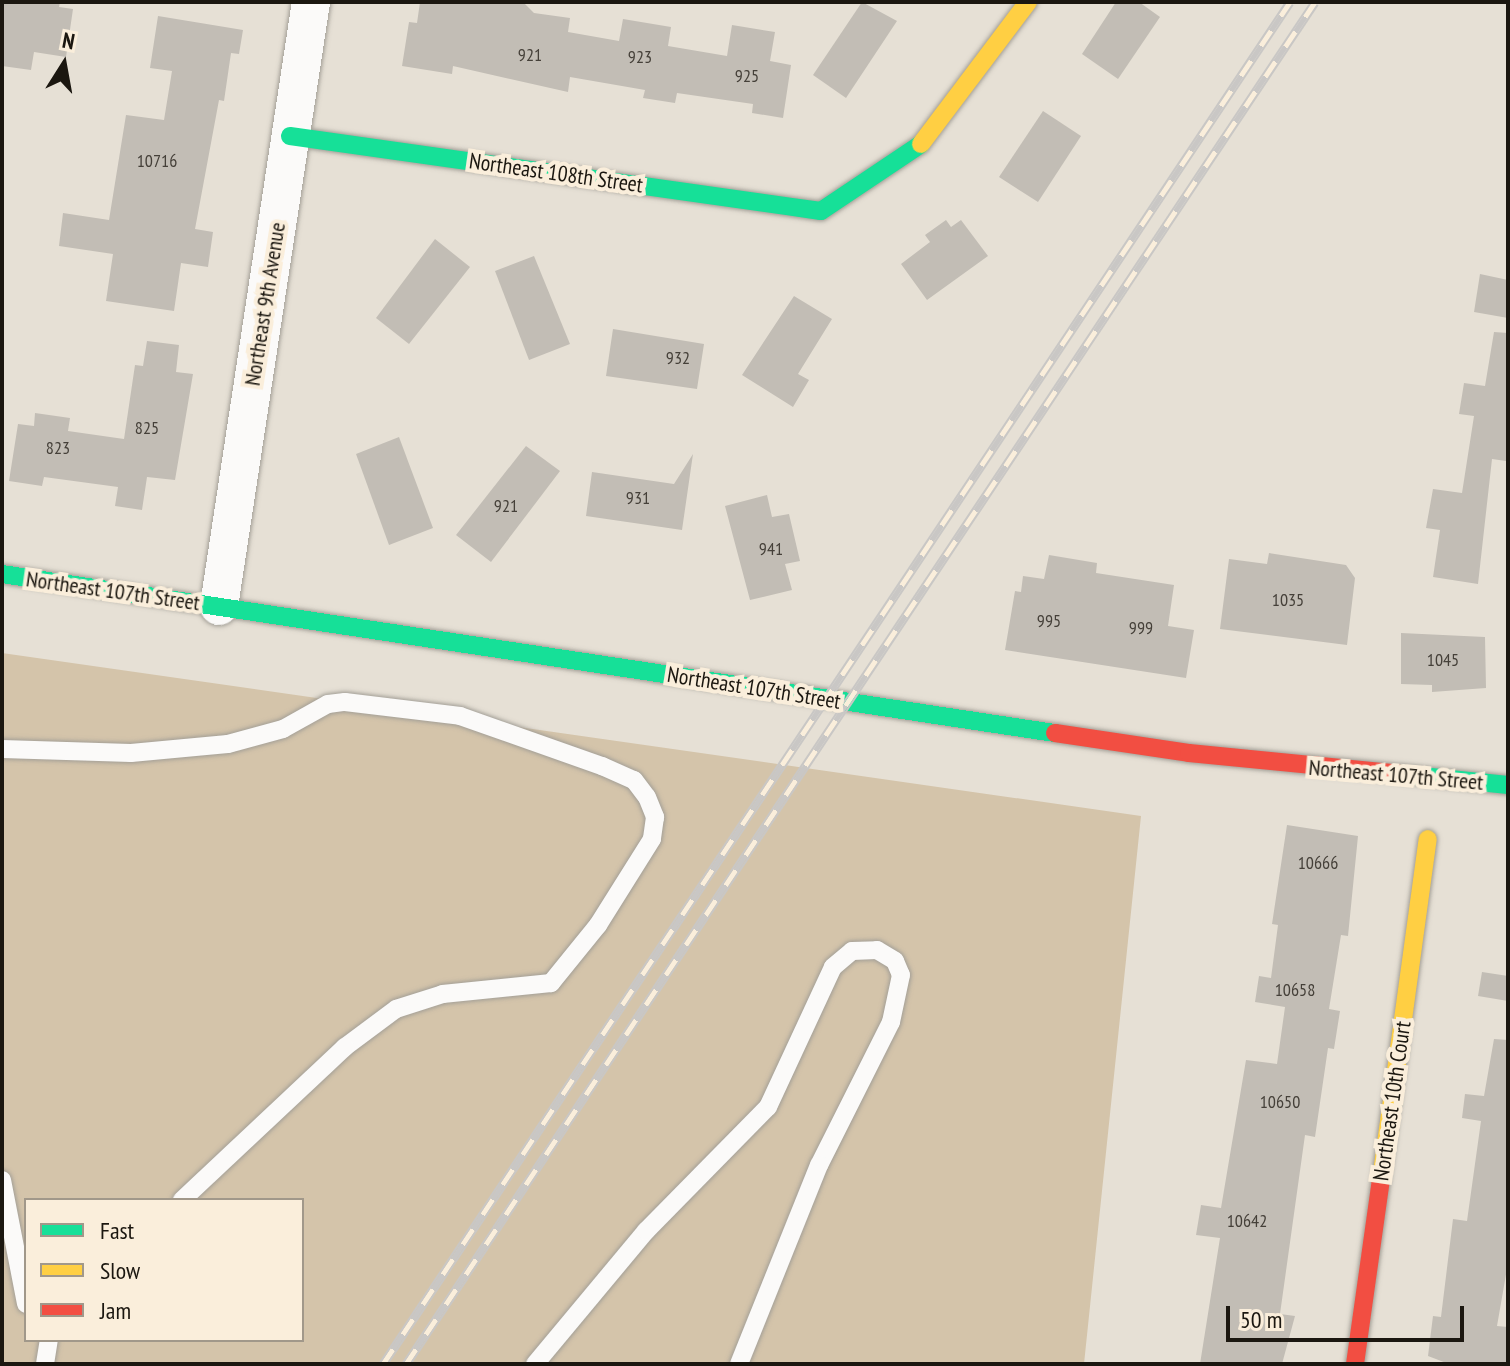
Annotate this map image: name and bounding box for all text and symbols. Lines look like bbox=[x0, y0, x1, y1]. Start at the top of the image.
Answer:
north arrow bbox=[24, 24, 104, 104]
text: N bbox=[60, 26, 77, 55]
house number: 921 bbox=[518, 44, 542, 66]
house number: 923 bbox=[628, 46, 652, 68]
house number: 925 bbox=[735, 65, 759, 87]
street label: Northeast 108th Street bbox=[467, 148, 645, 198]
house number: 10716 bbox=[137, 150, 177, 172]
street label: Northeast 9th Avenue bbox=[239, 220, 291, 388]
house number: 932 bbox=[666, 347, 690, 369]
house number: 825 bbox=[135, 417, 159, 439]
house number: 823 bbox=[46, 437, 70, 459]
house number: 931 bbox=[626, 487, 650, 509]
house number: 921 bbox=[494, 495, 518, 517]
house number: 941 bbox=[759, 538, 783, 560]
street label: Northeast 107th Street bbox=[24, 566, 202, 616]
house number: 1035 bbox=[1272, 589, 1304, 611]
house number: 995 bbox=[1037, 610, 1061, 632]
house number: 999 bbox=[1129, 617, 1153, 639]
house number: 1045 bbox=[1427, 649, 1459, 671]
street label: Northeast 107th Street bbox=[665, 661, 843, 715]
street label: Northeast 107th Street bbox=[1308, 754, 1484, 796]
house number: 10666 bbox=[1298, 852, 1338, 874]
house number: 10658 bbox=[1275, 979, 1315, 1001]
street label: Northeast 10th Court bbox=[1368, 1019, 1416, 1183]
house number: 10650 bbox=[1260, 1091, 1300, 1113]
legend bbox=[24, 1198, 304, 1342]
house number: 10642 bbox=[1227, 1210, 1267, 1232]
text: Fast bbox=[100, 1215, 134, 1246]
text: Slow bbox=[100, 1255, 140, 1286]
scale bar bbox=[1230, 1290, 1468, 1340]
text: Jam bbox=[100, 1295, 131, 1326]
text: 50 m bbox=[1240, 1304, 1282, 1335]

